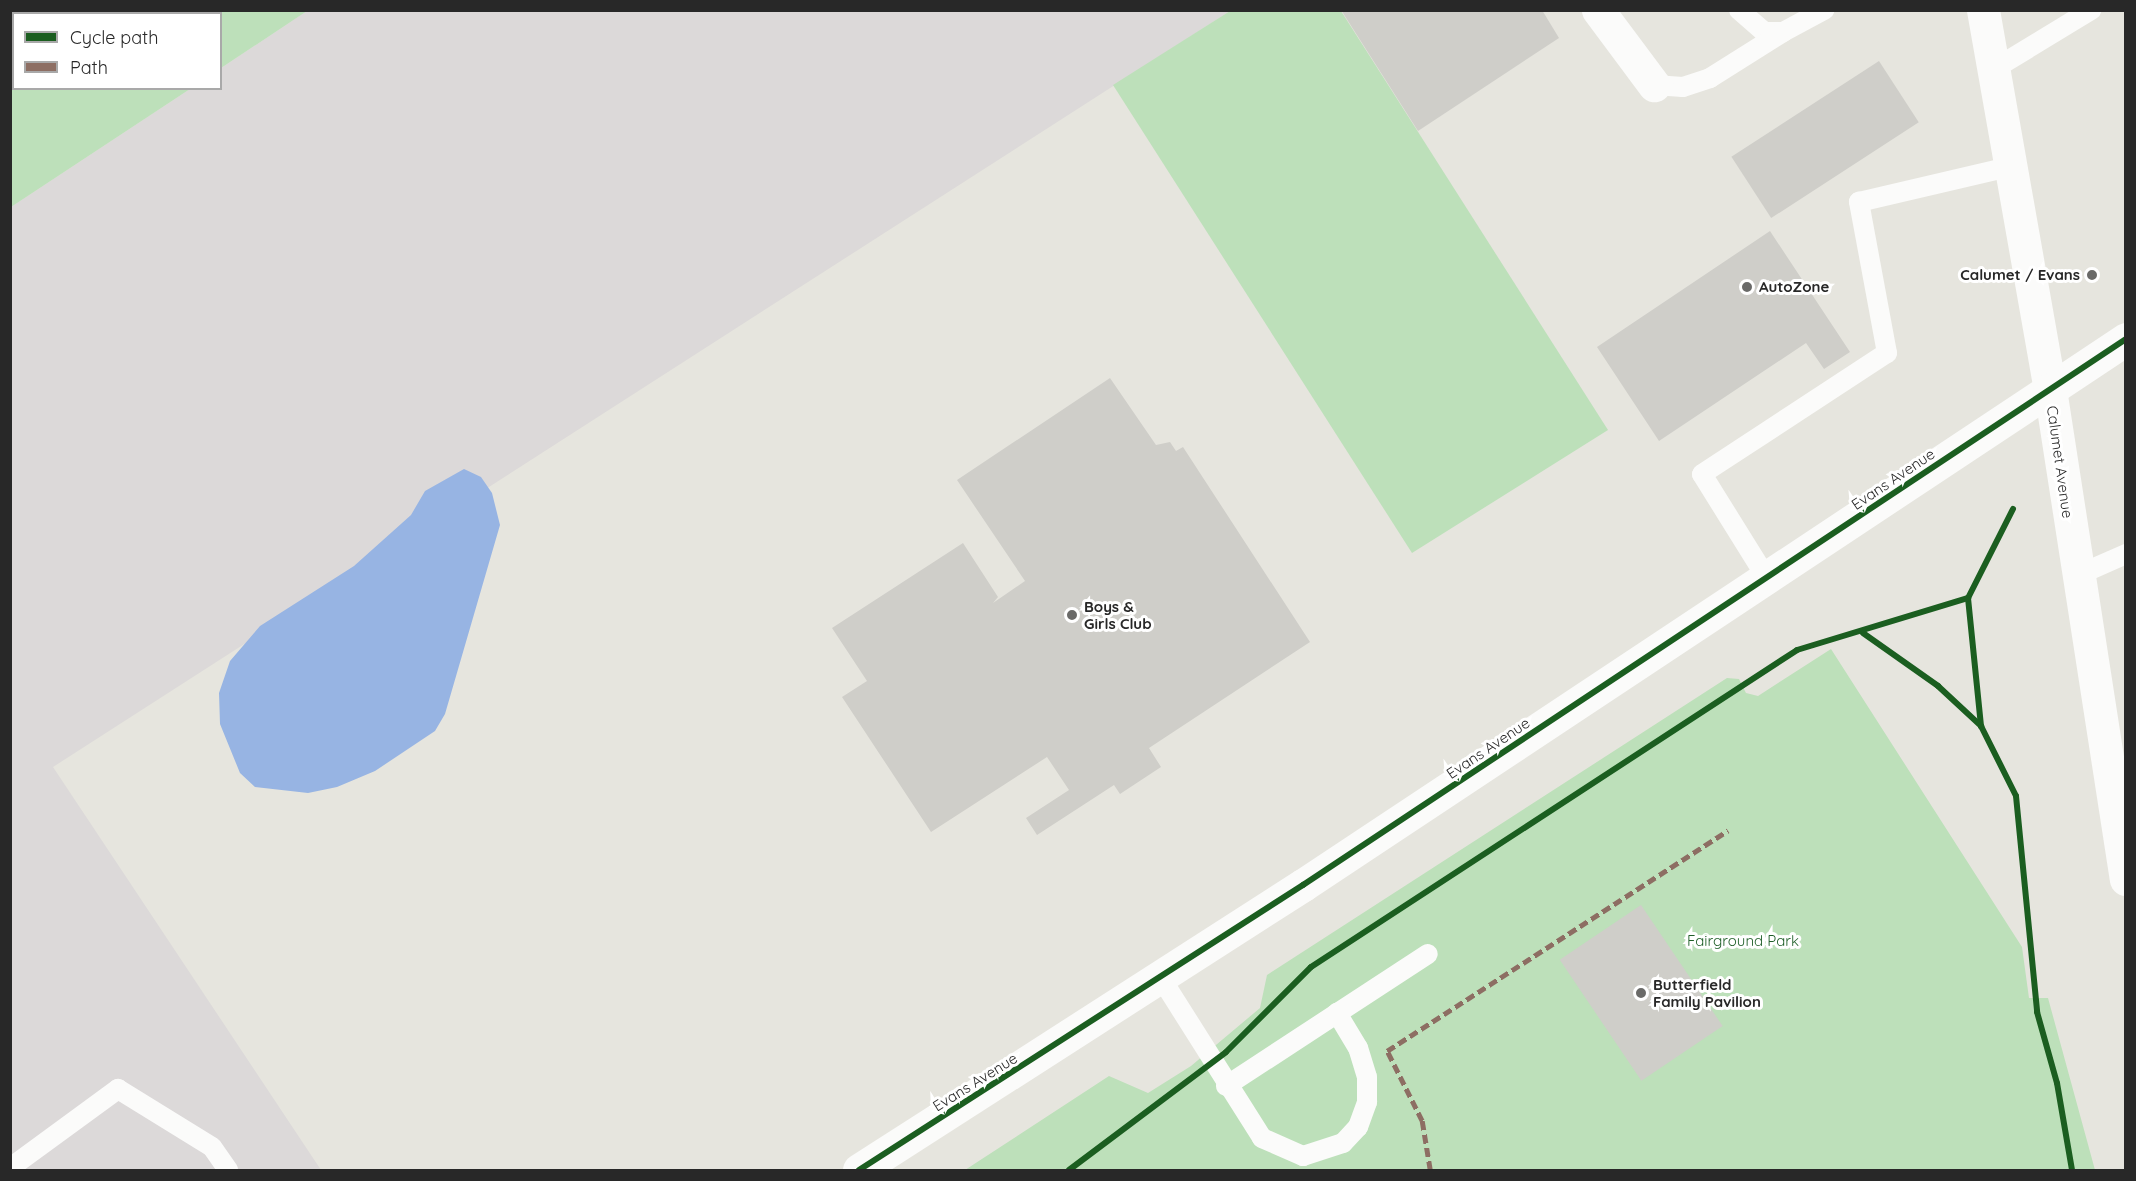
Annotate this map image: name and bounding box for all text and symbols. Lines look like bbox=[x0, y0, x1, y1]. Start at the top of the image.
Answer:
legend bbox=[12, 12, 222, 90]
text: Cycle path bbox=[70, 26, 158, 49]
text: Path bbox=[70, 56, 108, 79]
place label: Calumet / Evans bbox=[1960, 266, 2080, 284]
marker: Calumet / Evans bbox=[2085, 268, 2099, 282]
place label: AutoZone bbox=[1759, 278, 1829, 296]
marker: AutoZone bbox=[1740, 280, 1754, 294]
street label: Calumet Avenue bbox=[2043, 405, 2077, 519]
street label: Evans Avenue bbox=[1848, 445, 1938, 513]
place label: Boys & Girls Club bbox=[1084, 597, 1152, 632]
marker: Boys & Girls Club bbox=[1065, 608, 1079, 622]
street label: Evans Avenue bbox=[1443, 714, 1533, 782]
park label: Fairground Park bbox=[1687, 932, 1799, 950]
place label: Butterfield Family Pavilion bbox=[1653, 975, 1761, 1010]
marker: Butterfield Family Pavilion bbox=[1634, 986, 1648, 1000]
street label: Evans Avenue bbox=[929, 1049, 1021, 1115]

